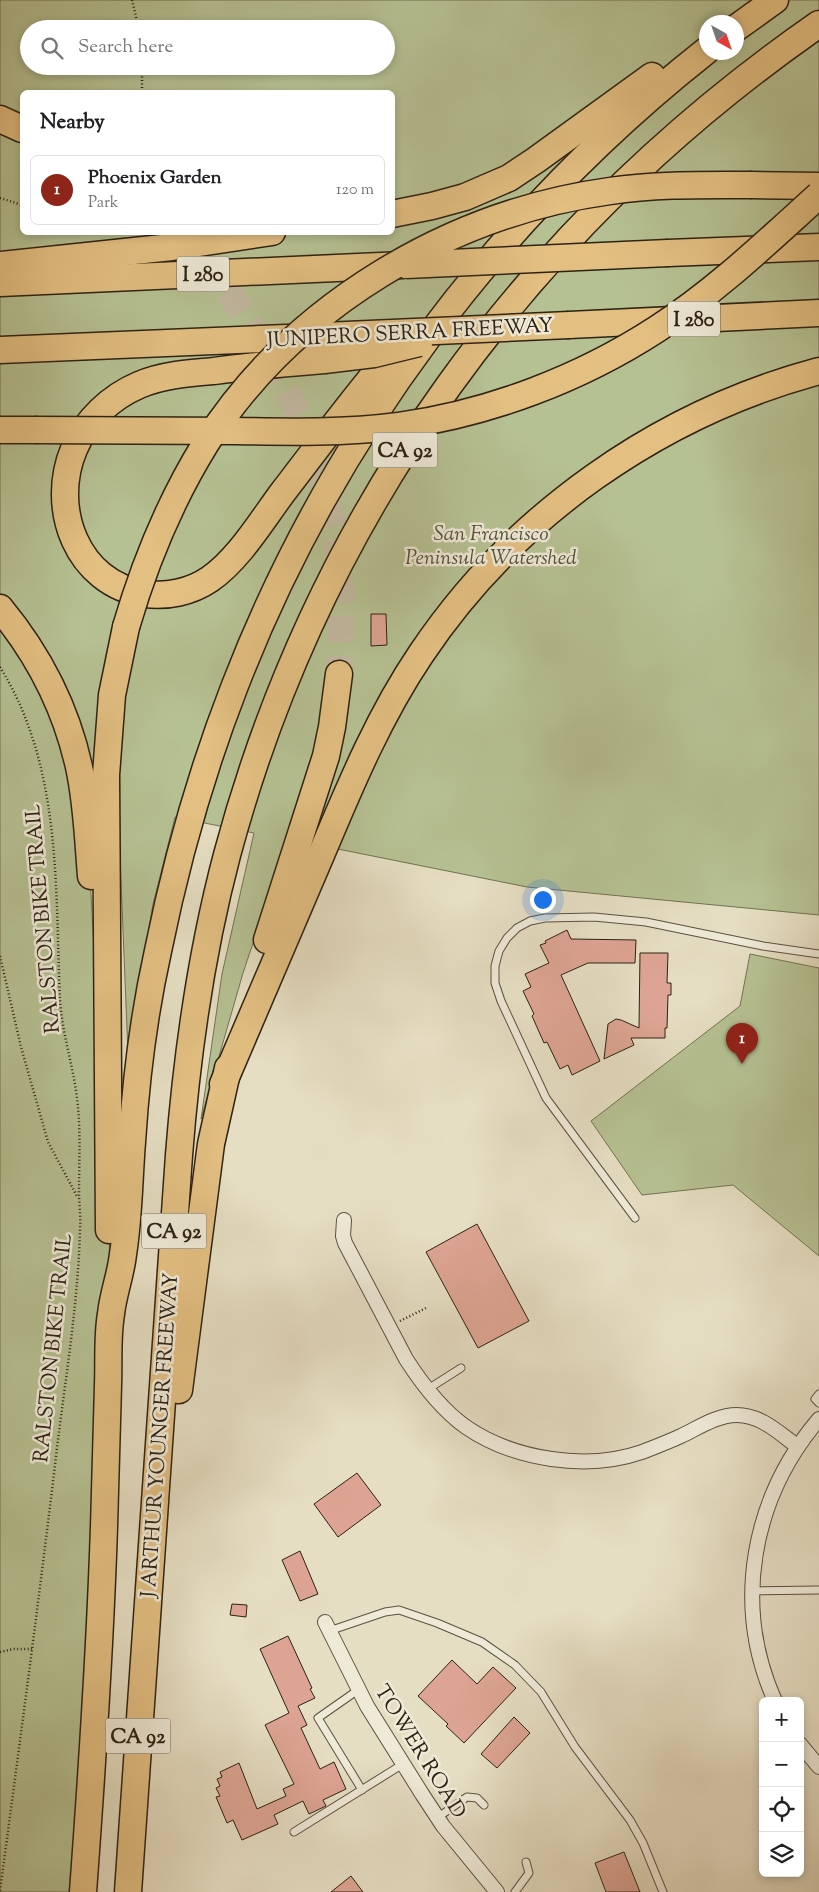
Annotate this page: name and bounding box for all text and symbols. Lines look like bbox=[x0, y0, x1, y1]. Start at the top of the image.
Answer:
north arrow bbox=[699, 15, 744, 60]
search box bbox=[20, 20, 395, 75]
icon: search bbox=[38, 34, 66, 62]
text: Search here bbox=[78, 34, 173, 61]
text: Nearby bbox=[40, 108, 105, 138]
text: Phoenix Garden bbox=[88, 165, 222, 192]
text: 1 bbox=[54, 179, 60, 202]
text: 120 m bbox=[336, 179, 374, 202]
text: Park bbox=[88, 192, 119, 215]
road number: I 280 bbox=[177, 256, 229, 292]
road number: I 280 bbox=[668, 302, 720, 336]
street label: JUNIPERO SERRA FREEWAY bbox=[265, 312, 554, 357]
road number: CA 92 bbox=[372, 432, 438, 468]
park label: San Francisco Peninsula Watershed bbox=[405, 520, 577, 574]
street label: RALSTON BIKE TRAIL bbox=[19, 803, 69, 1035]
your location bbox=[530, 887, 556, 913]
pin: 1 bbox=[726, 1023, 758, 1064]
road number: CA 92 bbox=[142, 1214, 206, 1248]
street label: RALSTON BIKE TRAIL bbox=[27, 1232, 81, 1464]
street label: J ARTHUR YOUNGER FREEWAY bbox=[135, 1272, 187, 1600]
street label: TOWER ROAD bbox=[366, 1679, 473, 1825]
map controls bbox=[759, 1697, 804, 1877]
button: + bbox=[759, 1697, 804, 1742]
road number: CA 92 bbox=[106, 1718, 170, 1754]
button: − bbox=[759, 1742, 804, 1787]
button: locate bbox=[759, 1787, 804, 1832]
button: layers bbox=[759, 1832, 804, 1877]

